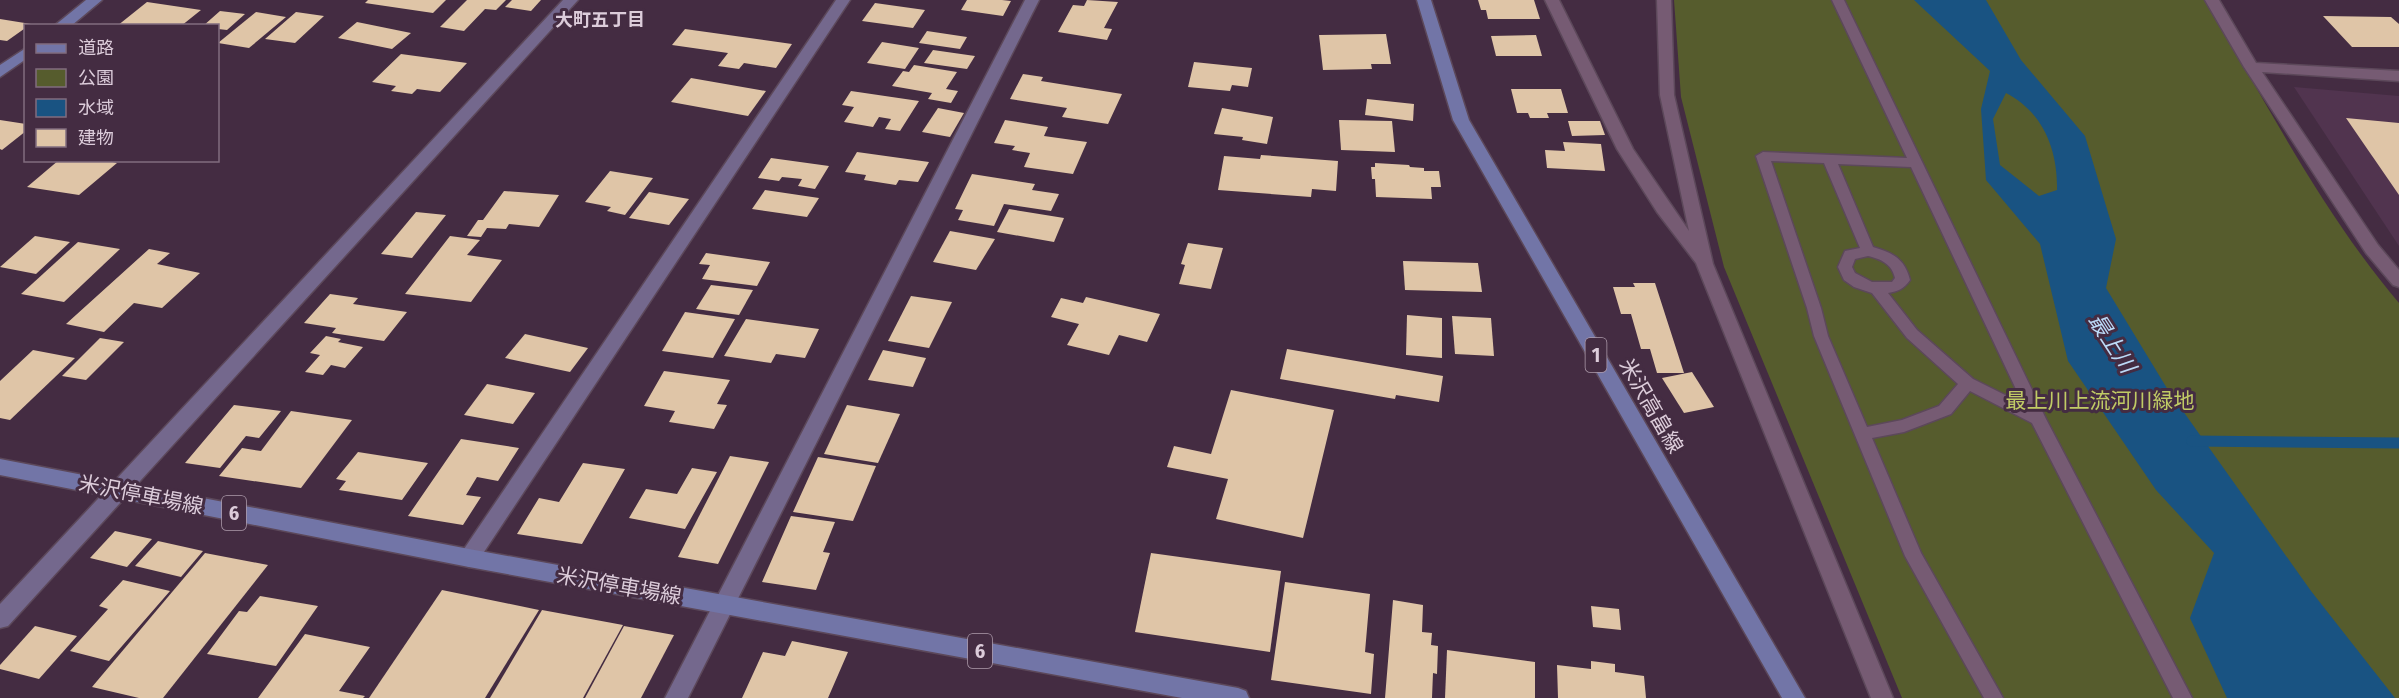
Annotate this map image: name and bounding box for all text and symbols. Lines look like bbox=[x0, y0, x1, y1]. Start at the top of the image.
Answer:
district label: 大町五丁目 bbox=[555, 9, 645, 31]
legend bbox=[24, 24, 219, 162]
text: 道路 bbox=[78, 37, 114, 59]
text: 公園 bbox=[78, 67, 114, 89]
text: 水域 bbox=[78, 97, 114, 119]
text: 建物 bbox=[78, 127, 114, 149]
water label: 最上川 bbox=[2083, 308, 2142, 380]
road number: 1 bbox=[1586, 338, 1606, 372]
street label: 米沢高畠線 bbox=[1613, 354, 1689, 458]
park label: 最上川上流河川緑地 bbox=[2006, 388, 2195, 414]
street label: 米沢停車場線 bbox=[77, 470, 205, 520]
road number: 6 bbox=[222, 496, 246, 530]
street label: 米沢停車場線 bbox=[555, 562, 683, 610]
road number: 6 bbox=[968, 634, 992, 668]

